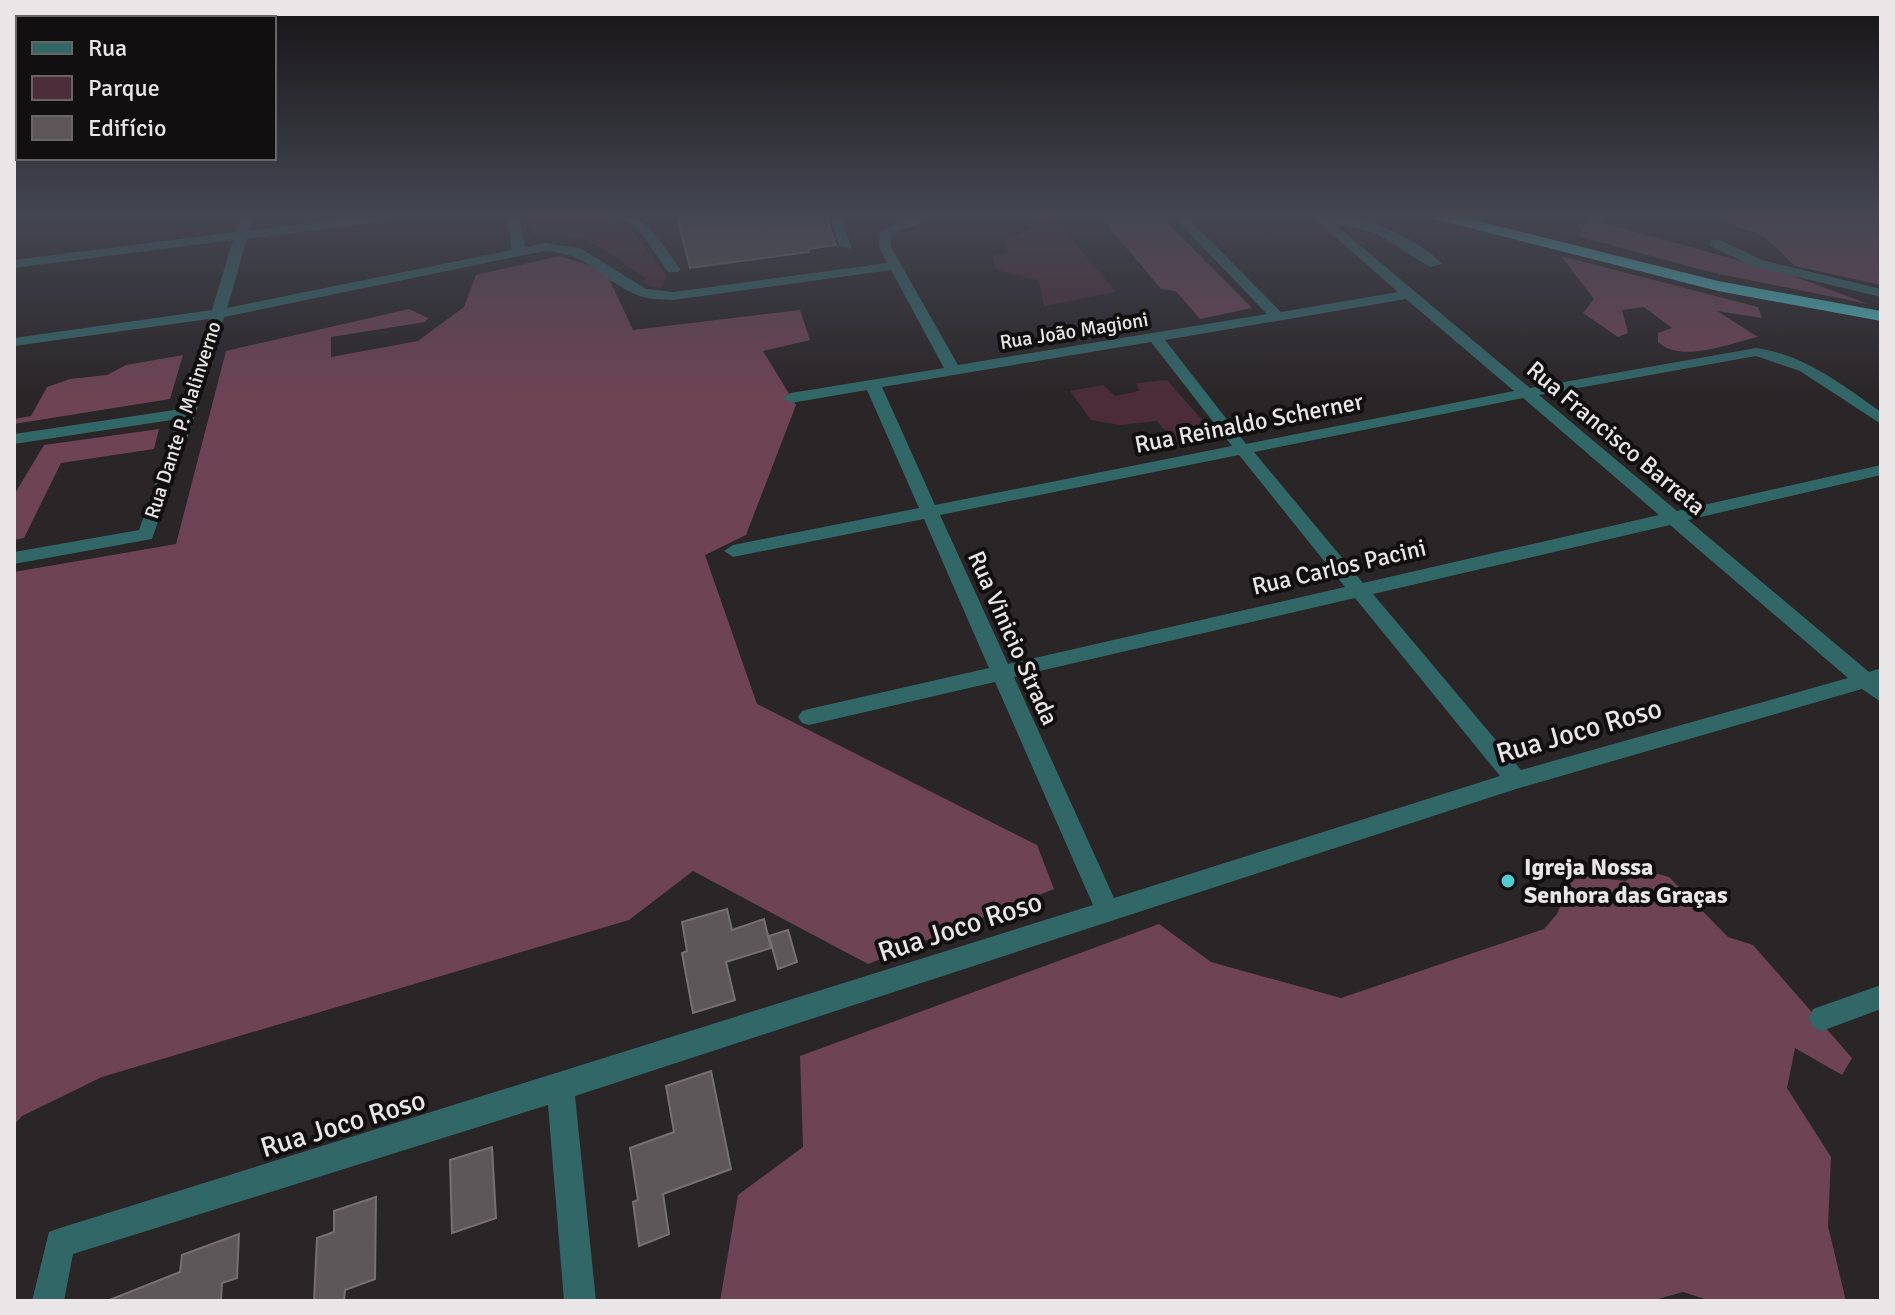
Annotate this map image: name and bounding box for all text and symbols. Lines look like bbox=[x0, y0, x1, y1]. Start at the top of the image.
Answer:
legend bbox=[16, 16, 276, 160]
text: Rua bbox=[88, 33, 127, 63]
text: Parque bbox=[88, 73, 160, 103]
text: Edifício bbox=[88, 113, 166, 143]
street label: Rua João Magioni bbox=[998, 307, 1150, 355]
street label: Rua Dante P. Malinverno bbox=[139, 318, 227, 522]
street label: Rua Francisco Barreta bbox=[1520, 354, 1712, 522]
street label: Rua Reinaldo Scherner bbox=[1132, 386, 1366, 460]
street label: Rua Carlos Pacini bbox=[1249, 532, 1429, 602]
street label: Rua Vinicio Strada bbox=[961, 546, 1065, 730]
street label: Rua Joco Roso bbox=[1492, 691, 1666, 771]
place label: Igreja Nossa Senhora das Graças bbox=[1524, 852, 1728, 910]
marker: Igreja Nossa Senhora das Graças bbox=[1499, 872, 1517, 890]
street label: Rua Joco Roso bbox=[874, 884, 1046, 970]
street label: Rua Joco Roso bbox=[256, 1083, 430, 1165]

